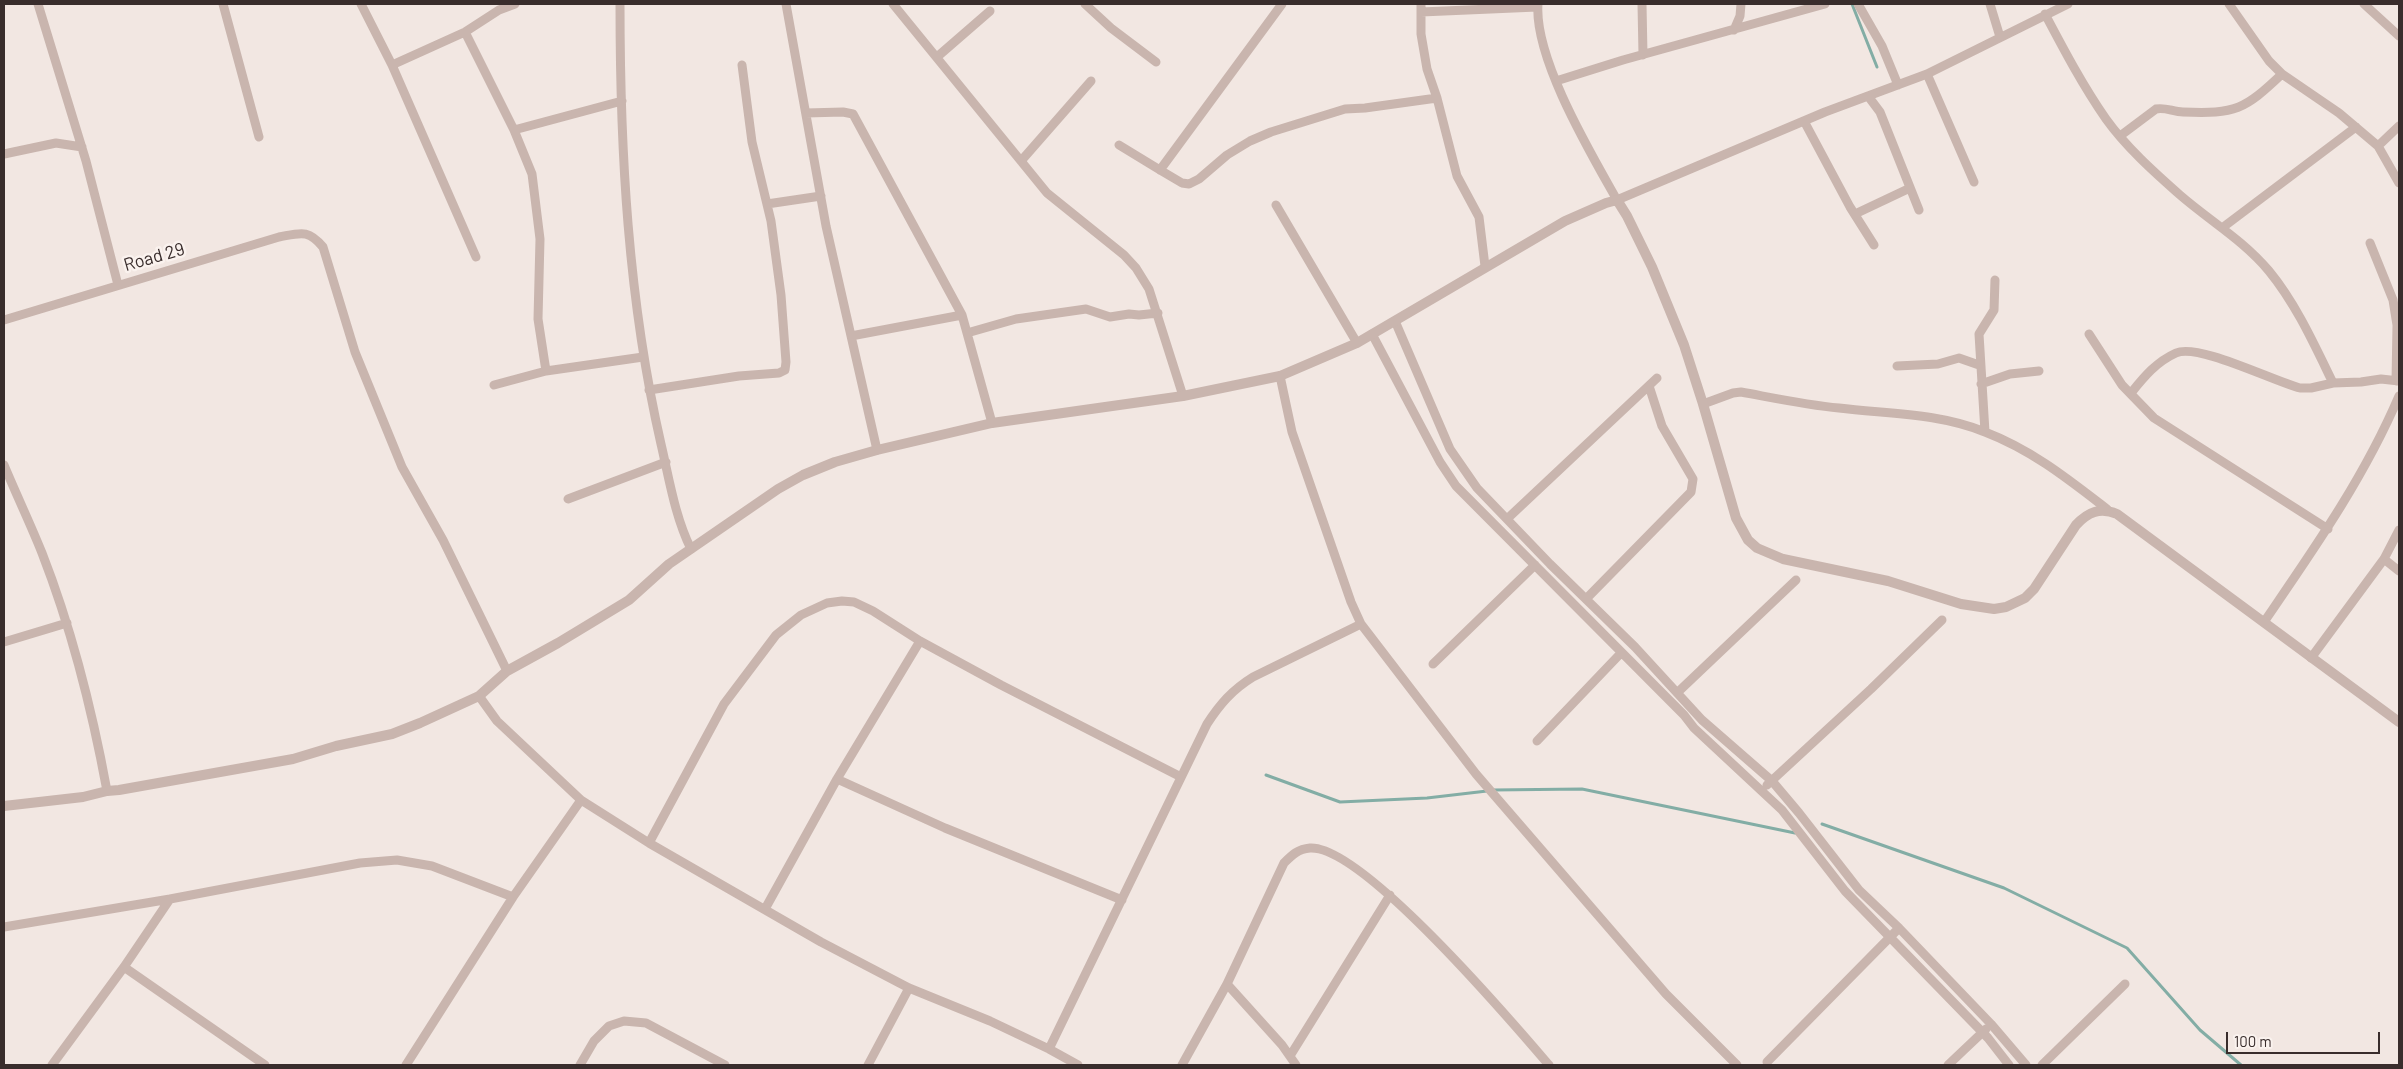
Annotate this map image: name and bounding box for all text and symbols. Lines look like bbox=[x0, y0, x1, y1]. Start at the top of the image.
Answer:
street label: Road 29 bbox=[121, 238, 187, 276]
scale bar bbox=[2228, 1022, 2382, 1054]
text: 100 m bbox=[2234, 1032, 2272, 1050]

